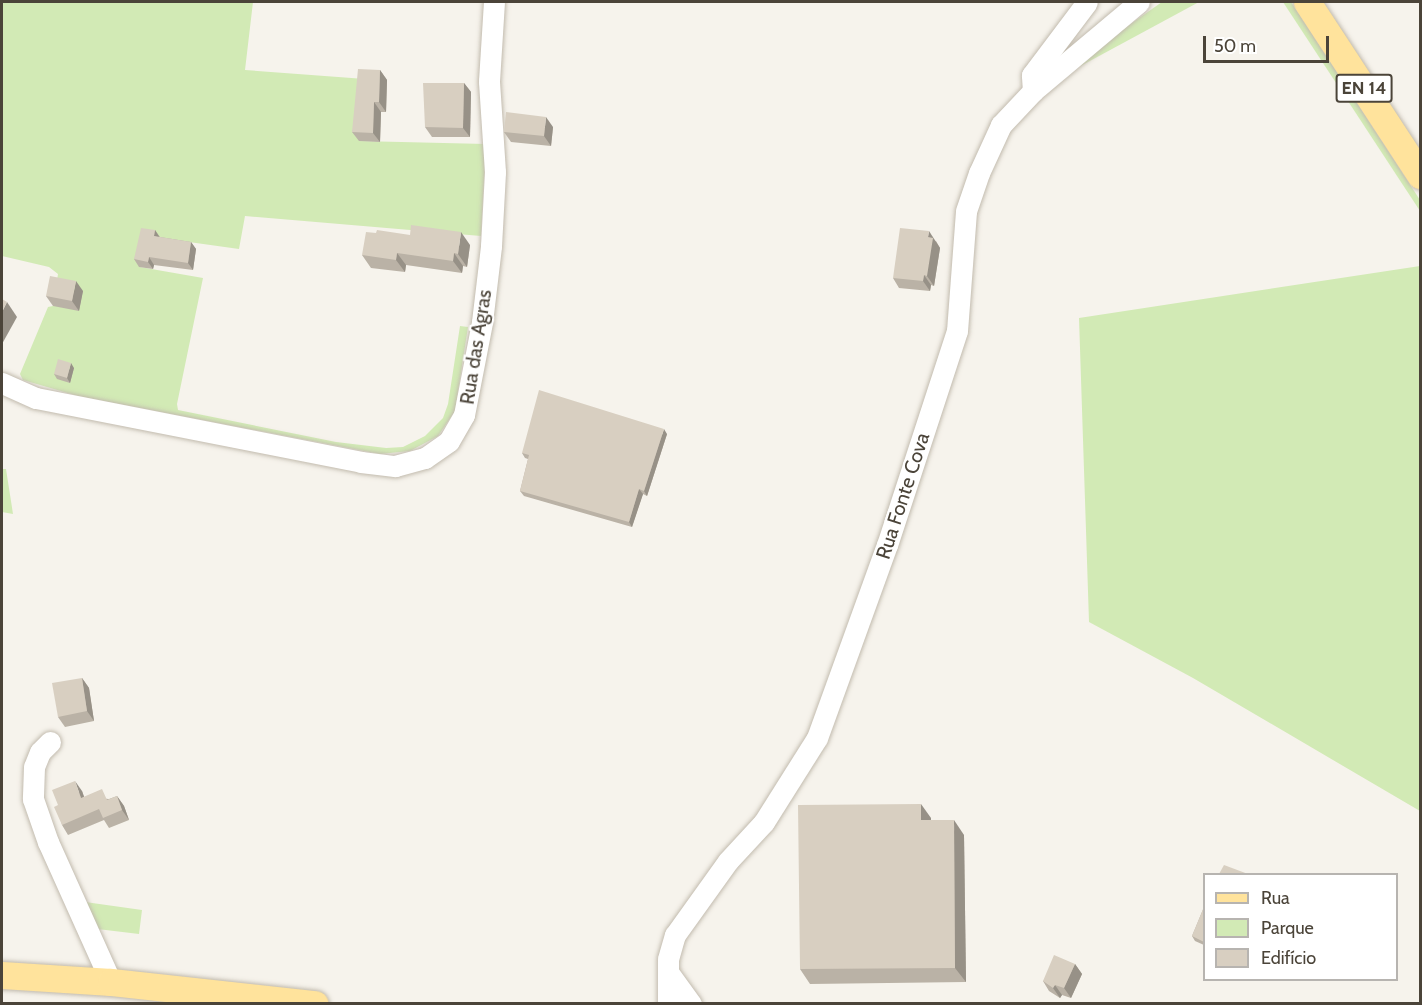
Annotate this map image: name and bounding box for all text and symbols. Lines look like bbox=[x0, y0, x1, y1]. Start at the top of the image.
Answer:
scale bar bbox=[1206, 24, 1332, 62]
text: 50 m bbox=[1214, 35, 1256, 57]
road number: EN 14 bbox=[1336, 73, 1392, 103]
street label: Rua das Agras bbox=[455, 288, 497, 406]
street label: Rua Fonte Cova bbox=[871, 430, 935, 562]
legend bbox=[1203, 873, 1398, 981]
text: Rua bbox=[1261, 887, 1290, 909]
text: Parque bbox=[1261, 917, 1314, 939]
text: Edifício bbox=[1261, 947, 1316, 969]

